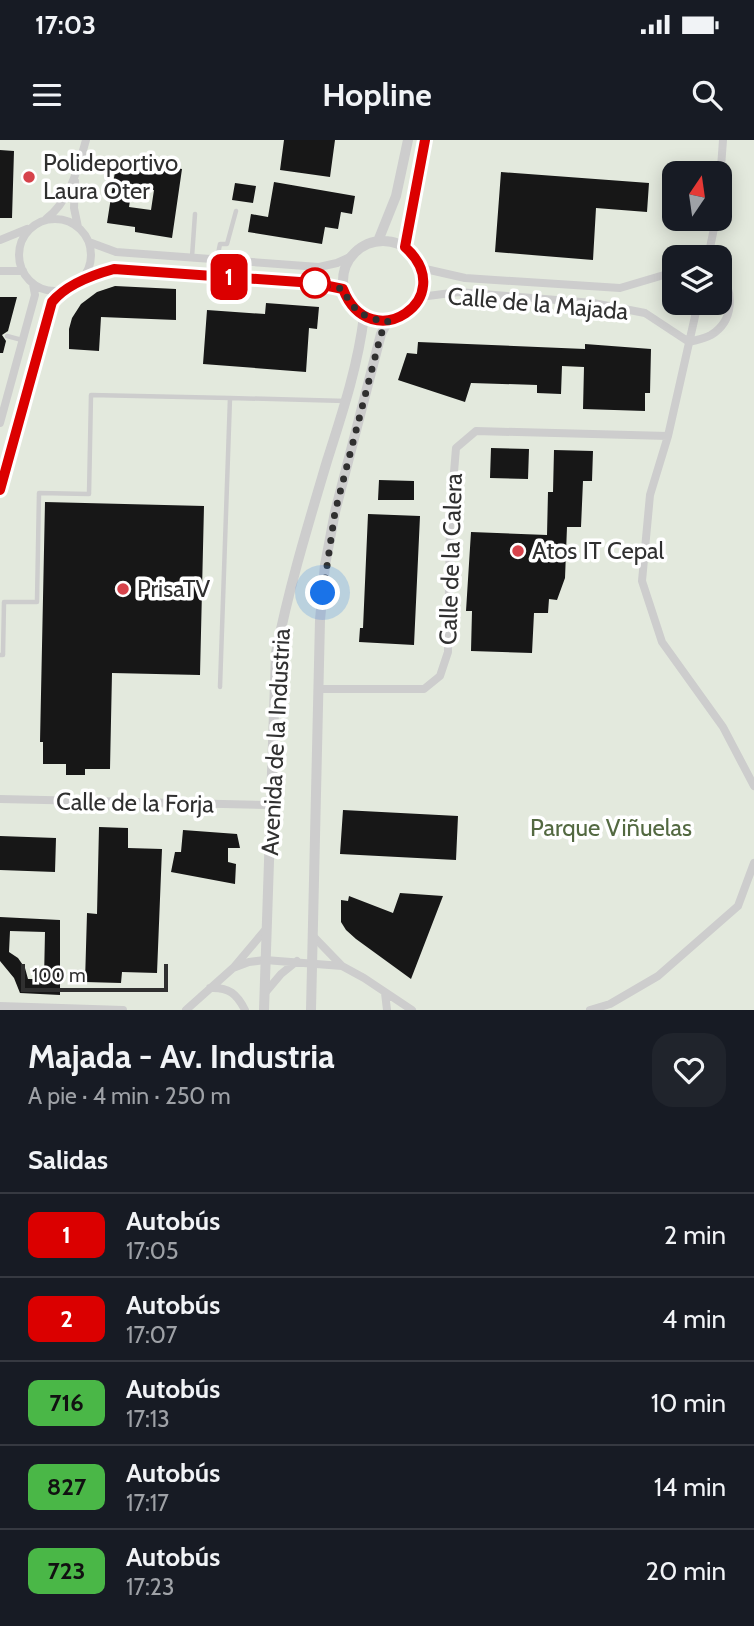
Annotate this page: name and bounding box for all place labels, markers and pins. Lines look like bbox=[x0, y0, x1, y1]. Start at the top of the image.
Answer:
place label: Polideportivo Laura Oter bbox=[43, 148, 178, 205]
marker: Polideportivo Laura Oter bbox=[21, 169, 37, 185]
unlabelled marker bbox=[300, 268, 330, 298]
place label: Atos IT Cepal bbox=[532, 536, 665, 565]
marker: Atos IT Cepal bbox=[510, 543, 526, 559]
place label: PrisaTV bbox=[137, 574, 210, 603]
marker: PrisaTV bbox=[115, 581, 131, 597]

